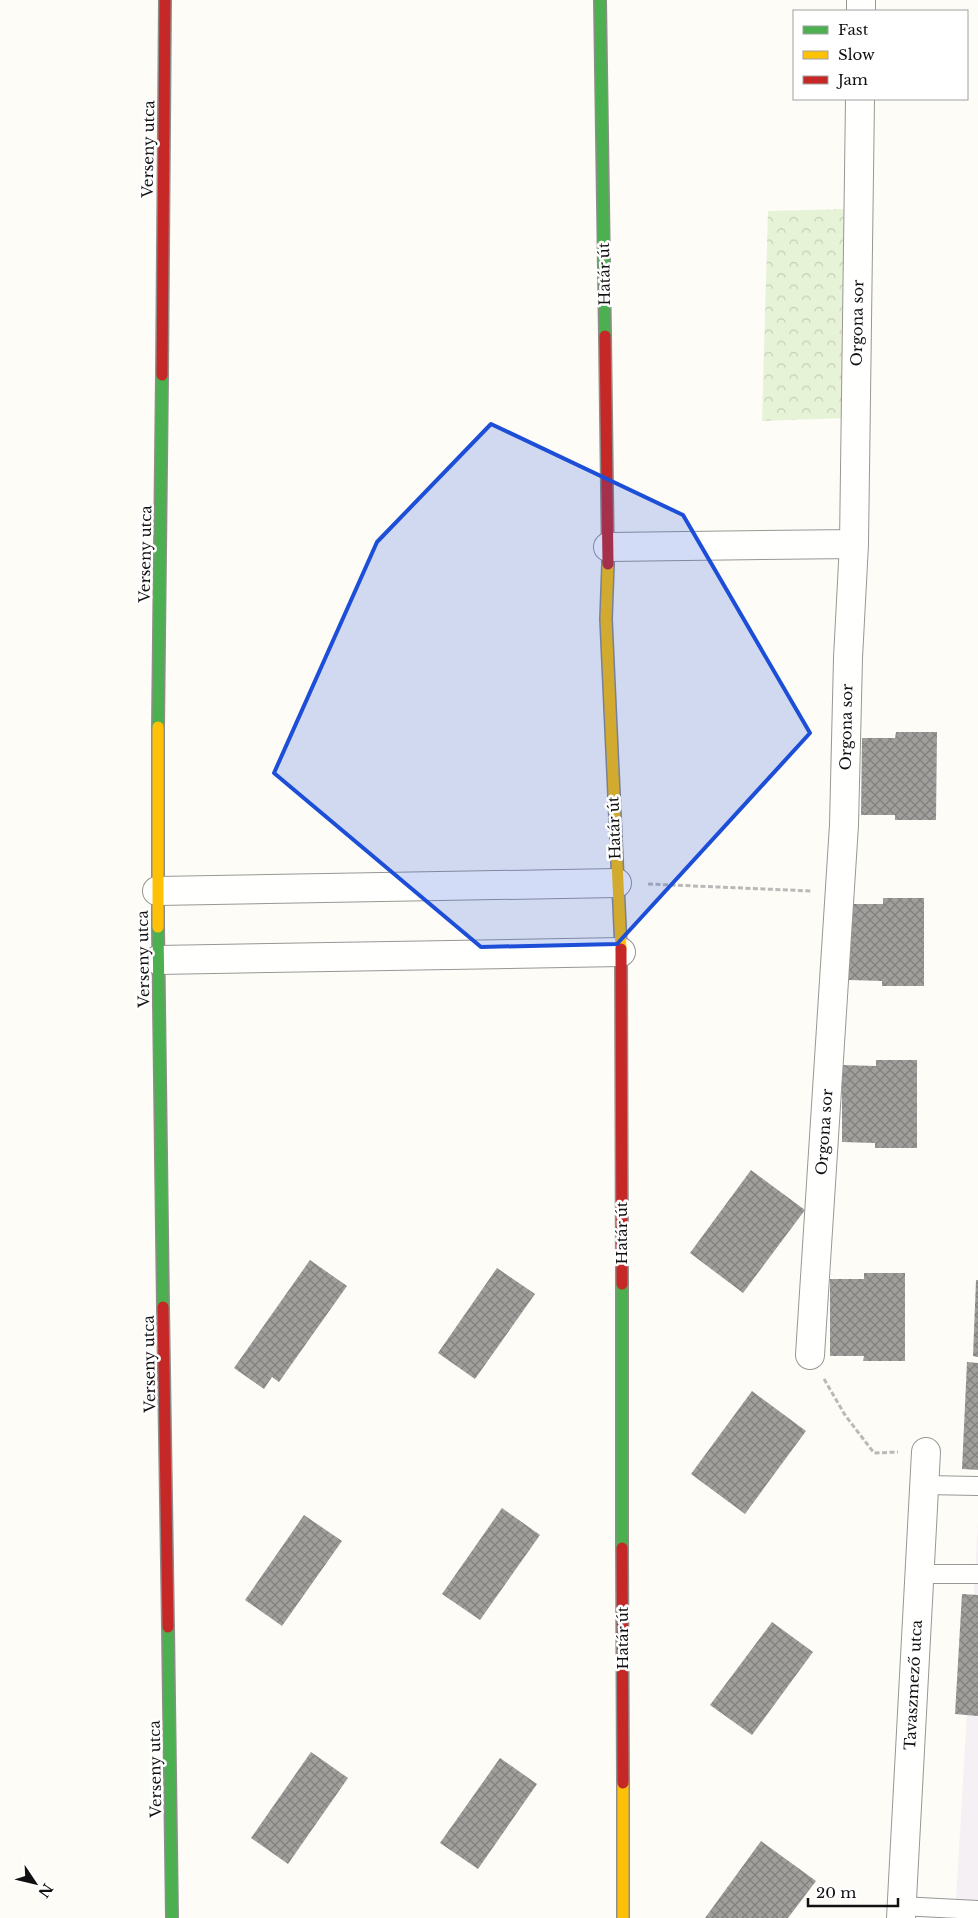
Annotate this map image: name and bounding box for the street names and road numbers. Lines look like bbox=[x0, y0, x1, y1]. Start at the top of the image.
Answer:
street label: Verseny utca bbox=[138, 100, 158, 199]
street label: Határ út bbox=[594, 242, 614, 306]
street label: Orgona sor bbox=[847, 279, 867, 366]
street label: Verseny utca bbox=[135, 505, 155, 604]
street label: Orgona sor bbox=[836, 683, 856, 770]
street label: Határ út bbox=[603, 796, 625, 860]
street label: Verseny utca bbox=[133, 910, 153, 1009]
street label: Orgona sor bbox=[812, 1087, 837, 1176]
street label: Határ út bbox=[612, 1201, 631, 1264]
street label: Verseny utca bbox=[139, 1315, 159, 1414]
street label: Határ út bbox=[613, 1606, 632, 1669]
street label: Tavaszmező utca bbox=[900, 1619, 926, 1751]
street label: Verseny utca bbox=[145, 1720, 165, 1819]

